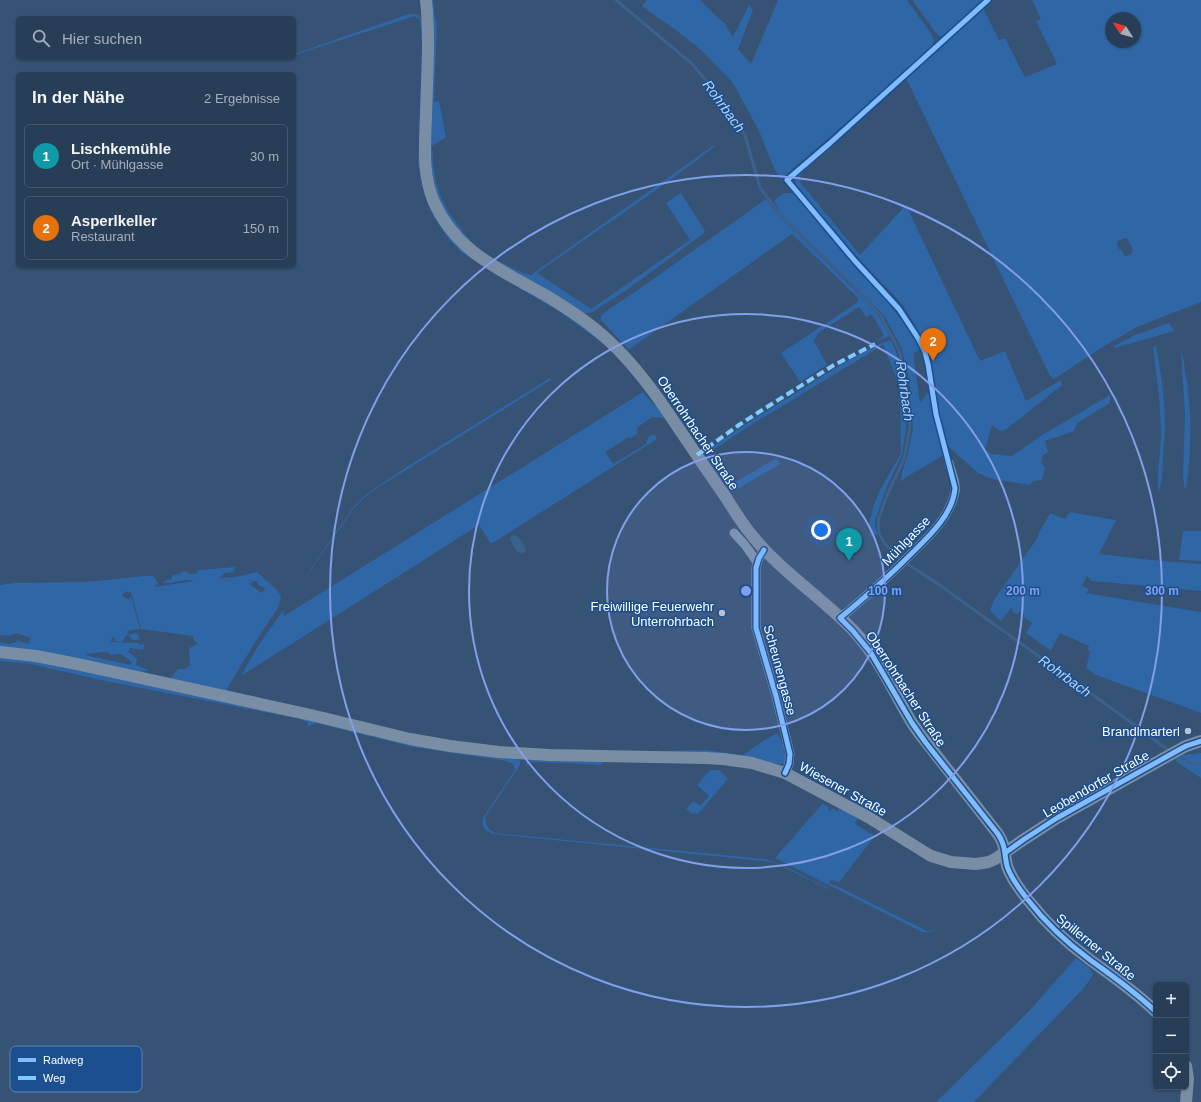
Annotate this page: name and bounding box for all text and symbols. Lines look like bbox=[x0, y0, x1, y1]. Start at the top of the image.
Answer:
north arrow bbox=[1105, 12, 1141, 48]
search box bbox=[16, 16, 296, 60]
icon: search bbox=[30, 27, 52, 49]
text: Hier suchen bbox=[62, 30, 142, 47]
water label: Rohrbach bbox=[700, 77, 748, 135]
text: In der Nähe bbox=[32, 88, 125, 107]
text: 2 Ergebnisse bbox=[204, 91, 280, 106]
text: Lischkemühle bbox=[71, 140, 171, 157]
text: 1 bbox=[42, 149, 50, 164]
text: 30 m bbox=[250, 149, 279, 164]
text: Ort · Mühlgasse bbox=[71, 157, 163, 172]
text: Asperlkeller bbox=[71, 212, 157, 229]
text: 2 bbox=[42, 221, 50, 236]
text: 150 m bbox=[243, 221, 279, 236]
text: Restaurant bbox=[71, 229, 135, 244]
pin: 2 bbox=[920, 328, 946, 361]
water label: Rohrbach bbox=[893, 360, 917, 422]
street label: Oberrohrbacher Straße bbox=[654, 373, 742, 493]
street label: Mühlgasse bbox=[879, 513, 933, 569]
your location bbox=[811, 520, 831, 540]
pin: 1 bbox=[836, 528, 862, 561]
centre of rings bbox=[739, 584, 753, 598]
text: 100 m bbox=[868, 584, 902, 598]
text: 200 m bbox=[1006, 584, 1040, 598]
text: 300 m bbox=[1145, 584, 1179, 598]
place label: Freiwillige Feuerwehr Unterrohrbach bbox=[590, 599, 715, 629]
marker: Freiwillige Feuerwehr Unterrohrbach bbox=[717, 608, 727, 618]
street label: Scheunengasse bbox=[761, 623, 799, 717]
street label: Oberrohrbacher Straße bbox=[863, 629, 949, 749]
water label: Rohrbach bbox=[1036, 652, 1094, 700]
place label: Brandlmarterl bbox=[1102, 724, 1180, 739]
marker: Brandlmarterl bbox=[1183, 726, 1193, 736]
street label: Leobendorfer Straße bbox=[1040, 748, 1152, 820]
street label: Wiesener Straße bbox=[797, 759, 889, 819]
street label: Spillerner Straße bbox=[1053, 910, 1139, 984]
map controls bbox=[1153, 982, 1189, 1090]
button: + bbox=[1153, 982, 1189, 1018]
button: − bbox=[1153, 1018, 1189, 1054]
legend bbox=[10, 1046, 142, 1092]
text: Radweg bbox=[43, 1054, 83, 1066]
button: locate bbox=[1153, 1054, 1189, 1090]
text: Weg bbox=[43, 1072, 65, 1084]

